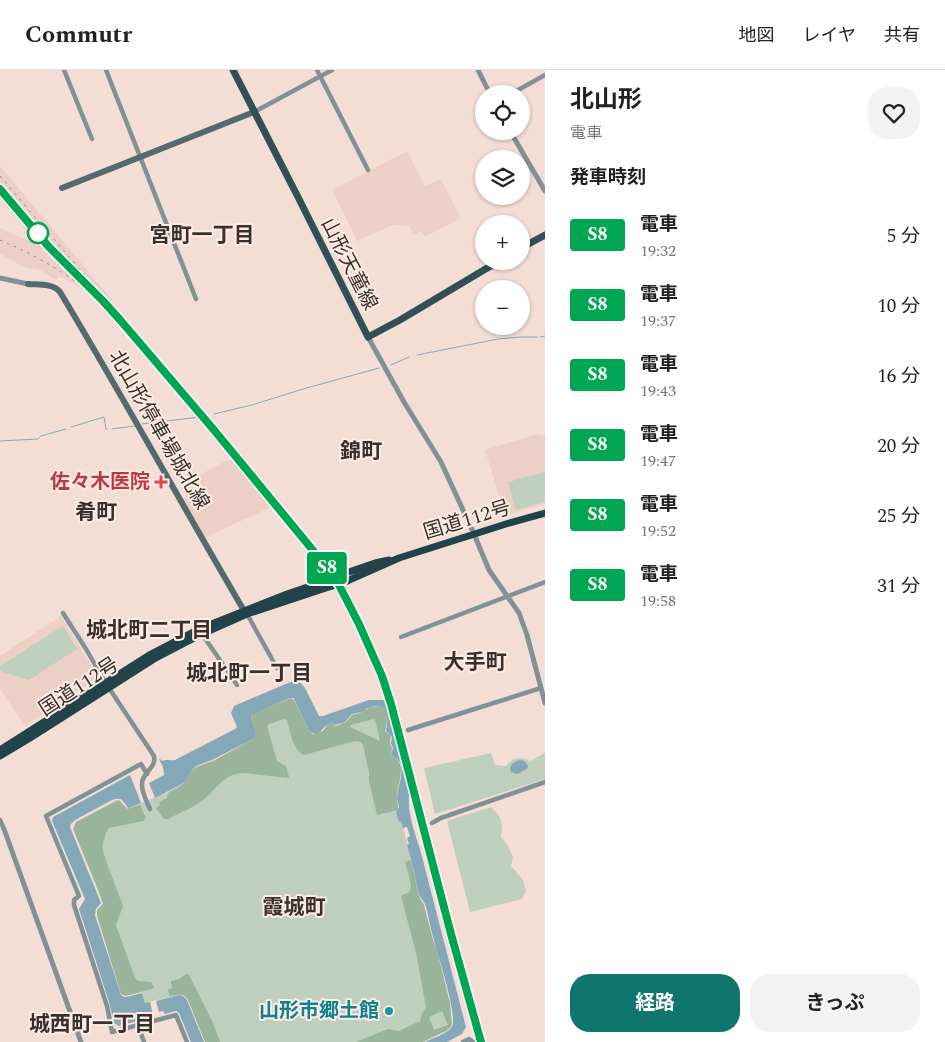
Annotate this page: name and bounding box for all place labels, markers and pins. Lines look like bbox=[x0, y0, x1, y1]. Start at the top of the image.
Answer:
unlabelled marker bbox=[27, 222, 49, 244]
place label: 佐々木医院 bbox=[50, 467, 150, 497]
marker: 佐々木医院 bbox=[154, 475, 168, 489]
place label: 山形市郷土館 bbox=[259, 996, 379, 1026]
marker: 山形市郷土館 bbox=[383, 1005, 395, 1017]

